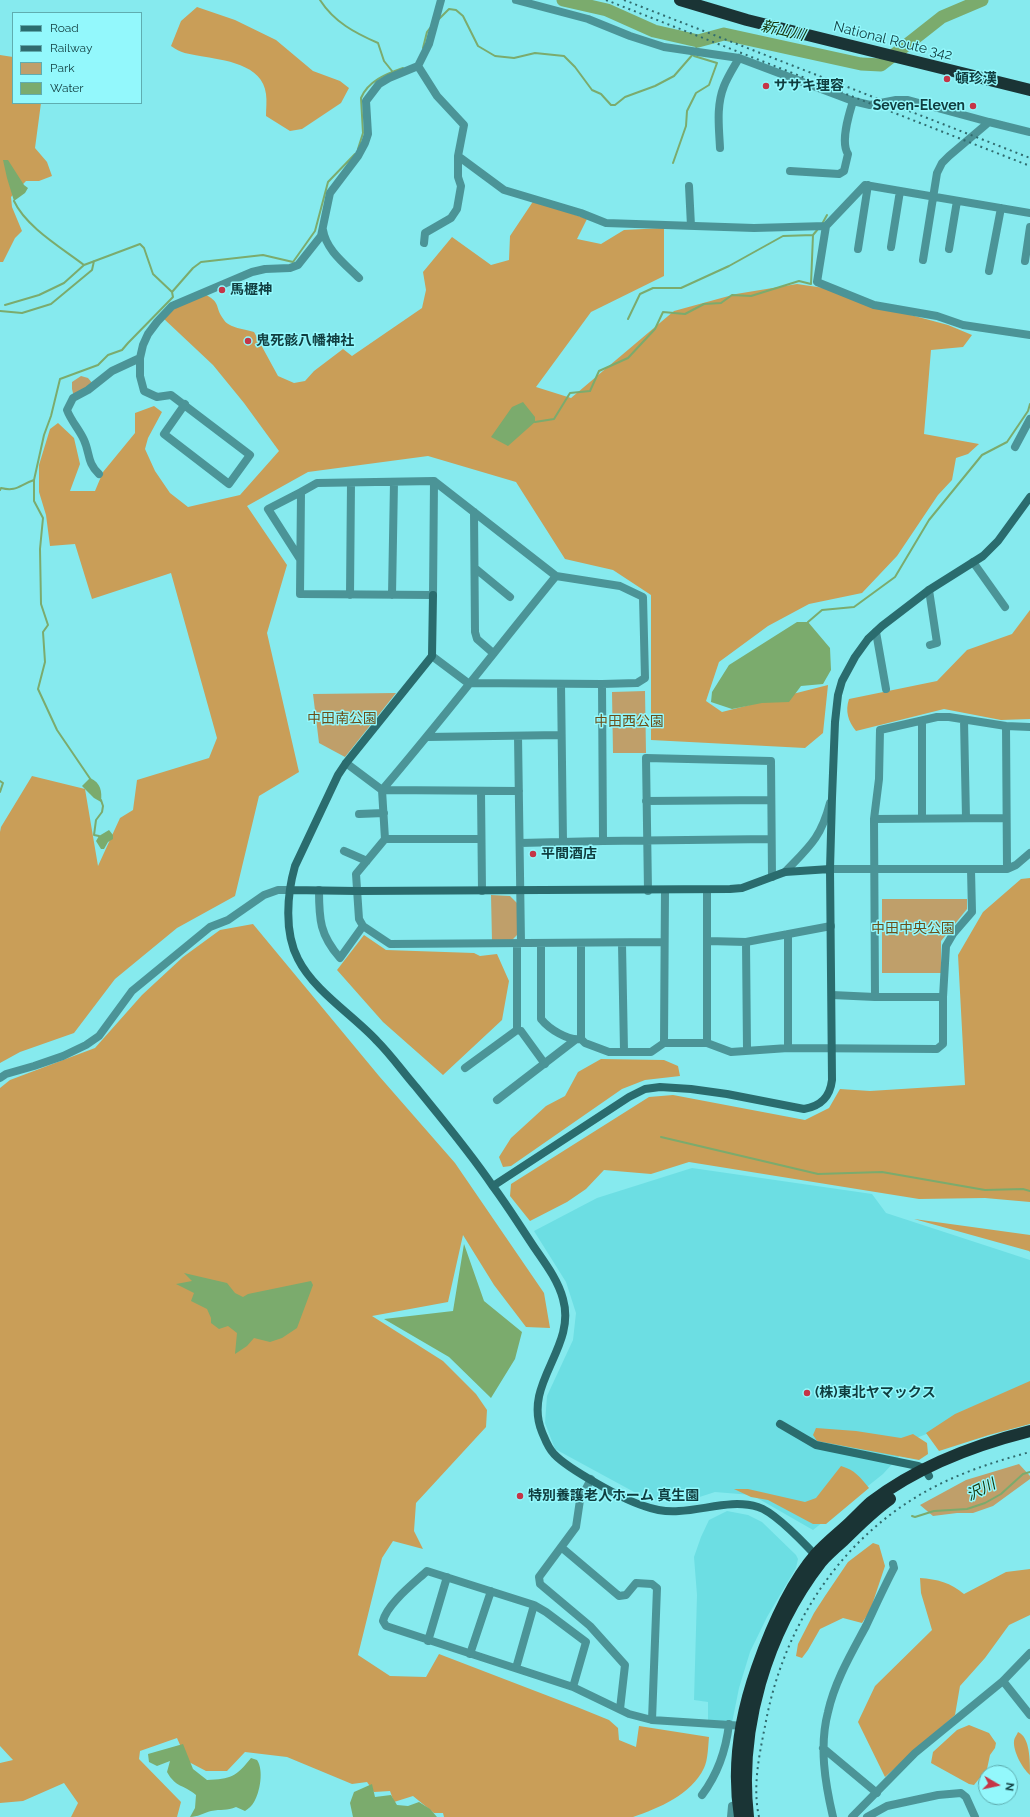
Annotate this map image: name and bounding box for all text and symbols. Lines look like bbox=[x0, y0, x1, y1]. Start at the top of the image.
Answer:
legend bbox=[12, 12, 142, 104]
water label: 新山川 bbox=[759, 17, 807, 45]
street label: National Route 342 bbox=[832, 18, 954, 64]
text: Road bbox=[50, 21, 79, 35]
text: Railway bbox=[50, 41, 92, 55]
text: Park bbox=[50, 61, 75, 75]
place label: 頓珍漢 bbox=[955, 71, 997, 87]
marker: 頓珍漢 bbox=[942, 74, 952, 84]
place label: ササキ理容 bbox=[774, 78, 844, 94]
text: Water bbox=[50, 81, 84, 95]
marker: ササキ理容 bbox=[761, 81, 771, 91]
place label: Seven-Eleven bbox=[873, 98, 965, 114]
marker: Seven-Eleven bbox=[968, 101, 978, 111]
place label: 馬櫪神 bbox=[230, 282, 272, 298]
marker: 馬櫪神 bbox=[217, 285, 227, 295]
place label: 鬼死骸八幡神社 bbox=[256, 333, 354, 349]
marker: 鬼死骸八幡神社 bbox=[243, 336, 253, 346]
park label: 中田南公園 bbox=[307, 711, 377, 727]
park label: 中田西公園 bbox=[594, 714, 664, 730]
place label: 平間酒店 bbox=[541, 846, 597, 862]
marker: 平間酒店 bbox=[528, 849, 538, 859]
park label: 中田中央公園 bbox=[871, 921, 955, 937]
place label: (株)東北ヤマックス bbox=[815, 1385, 936, 1401]
marker: (株)東北ヤマックス bbox=[802, 1388, 812, 1398]
water label: 沢川 bbox=[964, 1475, 998, 1505]
place label: 特別養護老人ホーム 真生園 bbox=[528, 1488, 699, 1504]
marker: 特別養護老人ホーム 真生園 bbox=[515, 1491, 525, 1501]
north arrow bbox=[978, 1765, 1018, 1805]
text: N bbox=[1002, 1782, 1016, 1792]

